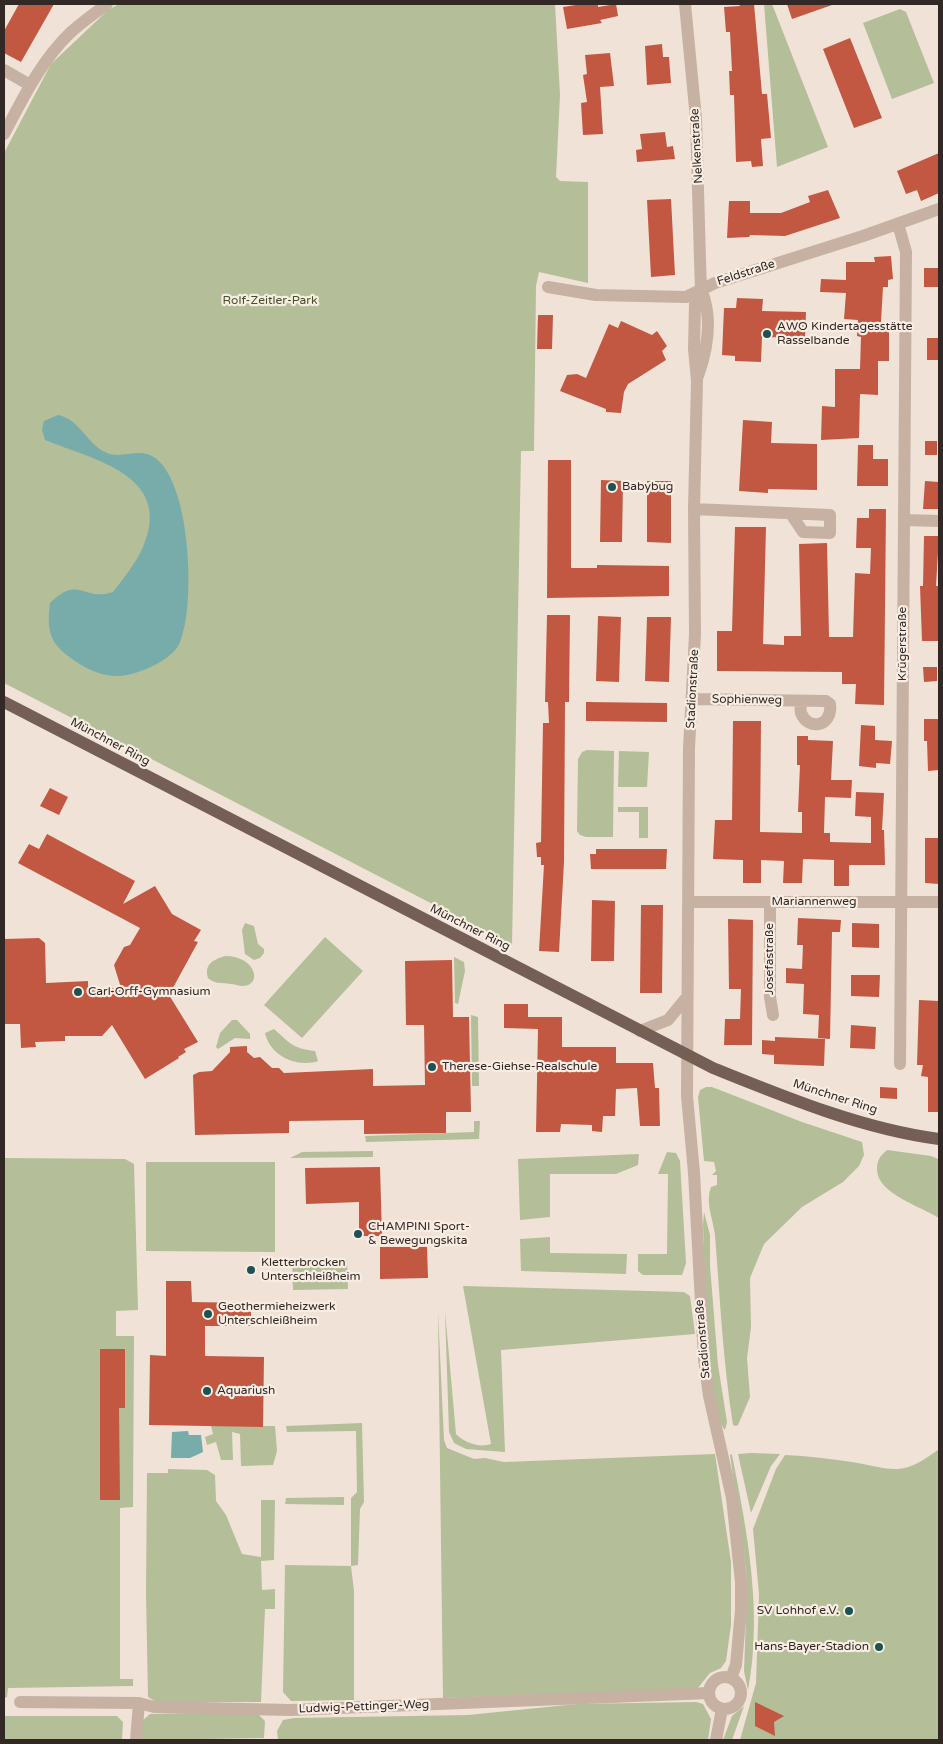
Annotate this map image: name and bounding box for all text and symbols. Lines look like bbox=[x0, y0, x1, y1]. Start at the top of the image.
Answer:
street label: Nelkenstraße bbox=[688, 108, 706, 184]
street label: Feldstraße bbox=[715, 257, 777, 289]
park label: Rolf-Zeitler-Park bbox=[223, 294, 317, 308]
place label: AWO Kindertagesstätte Rasselbande bbox=[777, 320, 912, 348]
marker: AWO Kindertagesstätte Rasselbande bbox=[761, 328, 773, 340]
place label: Babybug bbox=[622, 480, 673, 494]
marker: Babybug bbox=[606, 481, 618, 493]
street label: Krügerstraße bbox=[896, 607, 910, 681]
street label: Stadionstraße bbox=[684, 649, 702, 729]
street label: Sophienweg bbox=[712, 692, 782, 708]
street label: Münchner Ring bbox=[68, 715, 152, 769]
street label: Mariannenweg bbox=[771, 895, 857, 909]
street label: Münchner Ring bbox=[428, 902, 512, 954]
street label: Josefastraße bbox=[763, 923, 777, 995]
place label: Carl-Orff-Gymnasium bbox=[88, 985, 211, 999]
marker: Carl-Orff-Gymnasium bbox=[72, 986, 84, 998]
place label: Therese-Giehse-Realschule bbox=[442, 1060, 597, 1074]
marker: Therese-Giehse-Realschule bbox=[426, 1061, 438, 1073]
street label: Münchner Ring bbox=[791, 1077, 879, 1117]
place label: CHAMPINI Sport- & Bewegungskita bbox=[368, 1220, 470, 1248]
marker: CHAMPINI Sport- & Bewegungskita bbox=[352, 1228, 364, 1240]
place label: Kletterbrocken Unterschleißheim bbox=[261, 1256, 361, 1284]
marker: Kletterbrocken Unterschleißheim bbox=[245, 1264, 257, 1276]
street label: Stadionstraße bbox=[692, 1299, 714, 1379]
place label: Geothermieheizwerk Unterschleißheim bbox=[218, 1300, 336, 1328]
marker: Geothermieheizwerk Unterschleißheim bbox=[202, 1308, 214, 1320]
place label: Aquariush bbox=[217, 1384, 275, 1398]
marker: Aquariush bbox=[201, 1385, 213, 1397]
place label: SV Lohhof e.V. bbox=[757, 1604, 839, 1618]
marker: SV Lohhof e.V. bbox=[843, 1605, 855, 1617]
place label: Hans-Bayer-Stadion bbox=[754, 1640, 869, 1654]
marker: Hans-Bayer-Stadion bbox=[873, 1641, 885, 1653]
street label: Ludwig-Pettinger-Weg bbox=[298, 1698, 430, 1716]

